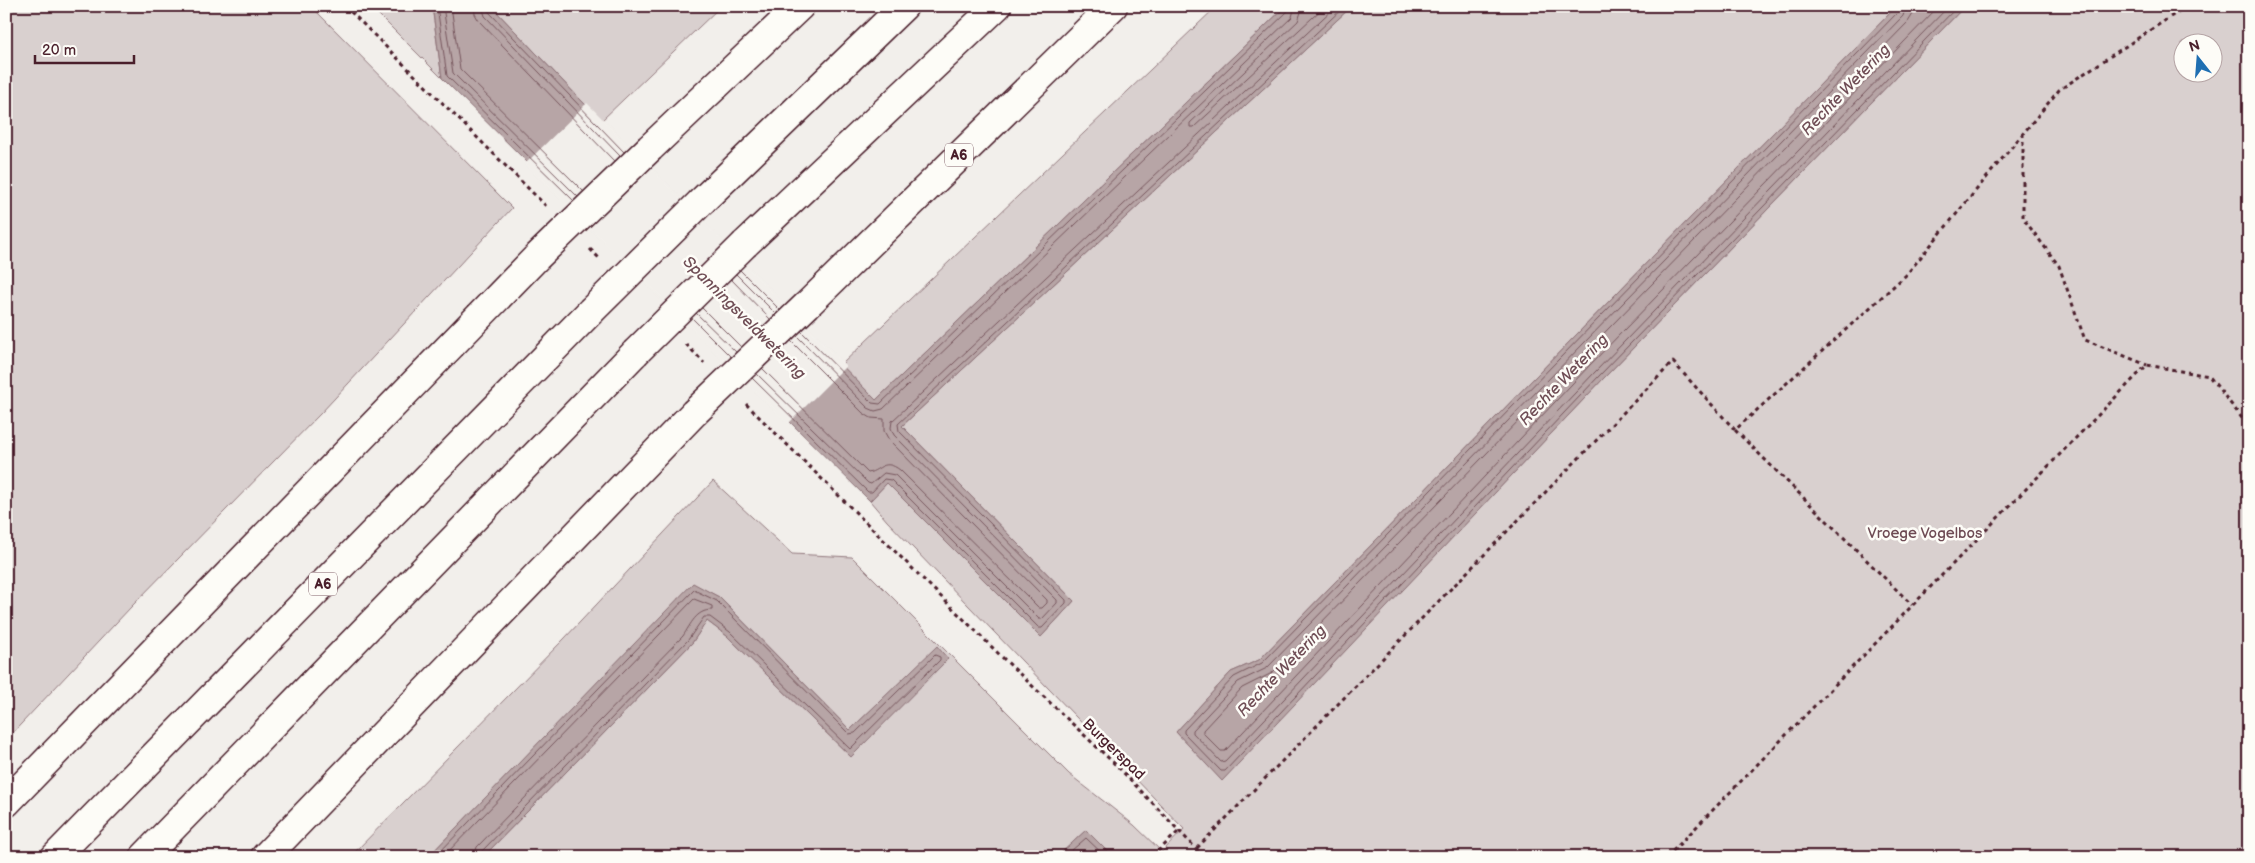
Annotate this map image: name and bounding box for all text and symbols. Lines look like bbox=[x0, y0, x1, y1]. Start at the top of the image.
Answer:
scale bar bbox=[35, 32, 134, 64]
north arrow bbox=[2172, 32, 2222, 82]
text: N bbox=[2187, 36, 2202, 56]
water label: Rechte Wetering bbox=[1798, 40, 1894, 140]
text: 20 m bbox=[42, 41, 76, 60]
road number: A6 bbox=[945, 144, 973, 166]
water label: Spanningsveldwetering bbox=[678, 253, 809, 384]
water label: Rechte Wetering bbox=[1516, 330, 1612, 430]
park label: Vroege Vogelbos bbox=[1868, 524, 1983, 543]
road number: A6 bbox=[309, 572, 337, 596]
water label: Rechte Wetering bbox=[1234, 621, 1330, 721]
street label: Burgerspad bbox=[1078, 715, 1149, 784]

